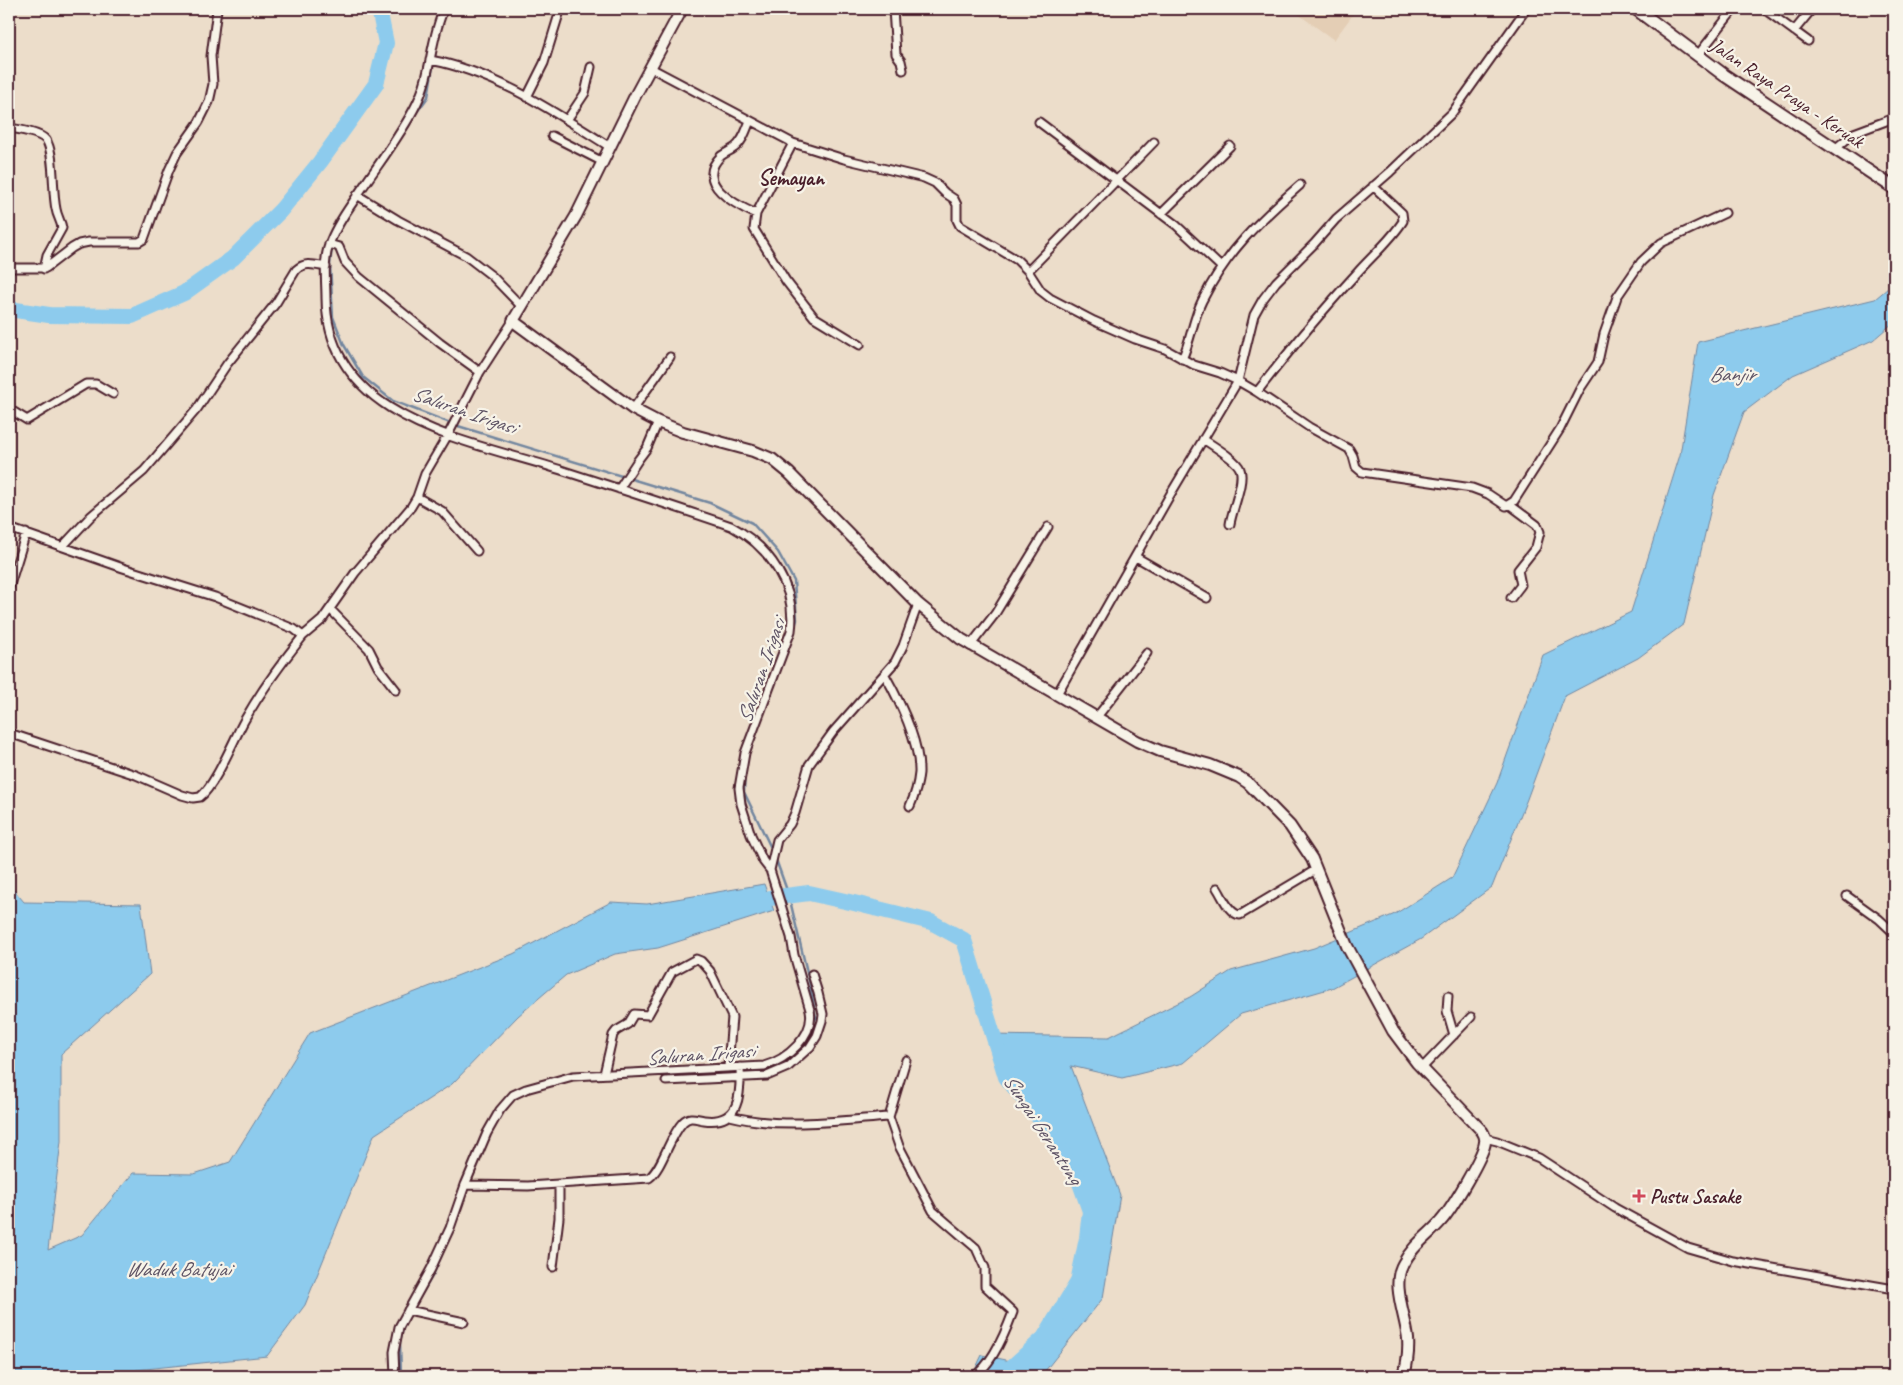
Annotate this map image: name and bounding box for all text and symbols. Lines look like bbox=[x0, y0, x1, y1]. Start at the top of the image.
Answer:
street label: Jalan Raya Praya - Keruak bbox=[1705, 32, 1870, 155]
district label: Semayan bbox=[758, 164, 826, 192]
water label: Banjir bbox=[1709, 361, 1758, 387]
water label: Saluran Irigasi bbox=[409, 380, 524, 442]
water label: Saluran Irigasi bbox=[731, 611, 793, 726]
water label: Saluran Irigasi bbox=[645, 1037, 760, 1071]
water label: Sungai Gerantung bbox=[998, 1069, 1090, 1191]
place label: Pustu Sasake bbox=[1650, 1184, 1742, 1209]
marker: Pustu Sasake bbox=[1632, 1189, 1646, 1203]
water label: Waduk Batujai bbox=[126, 1256, 235, 1282]

